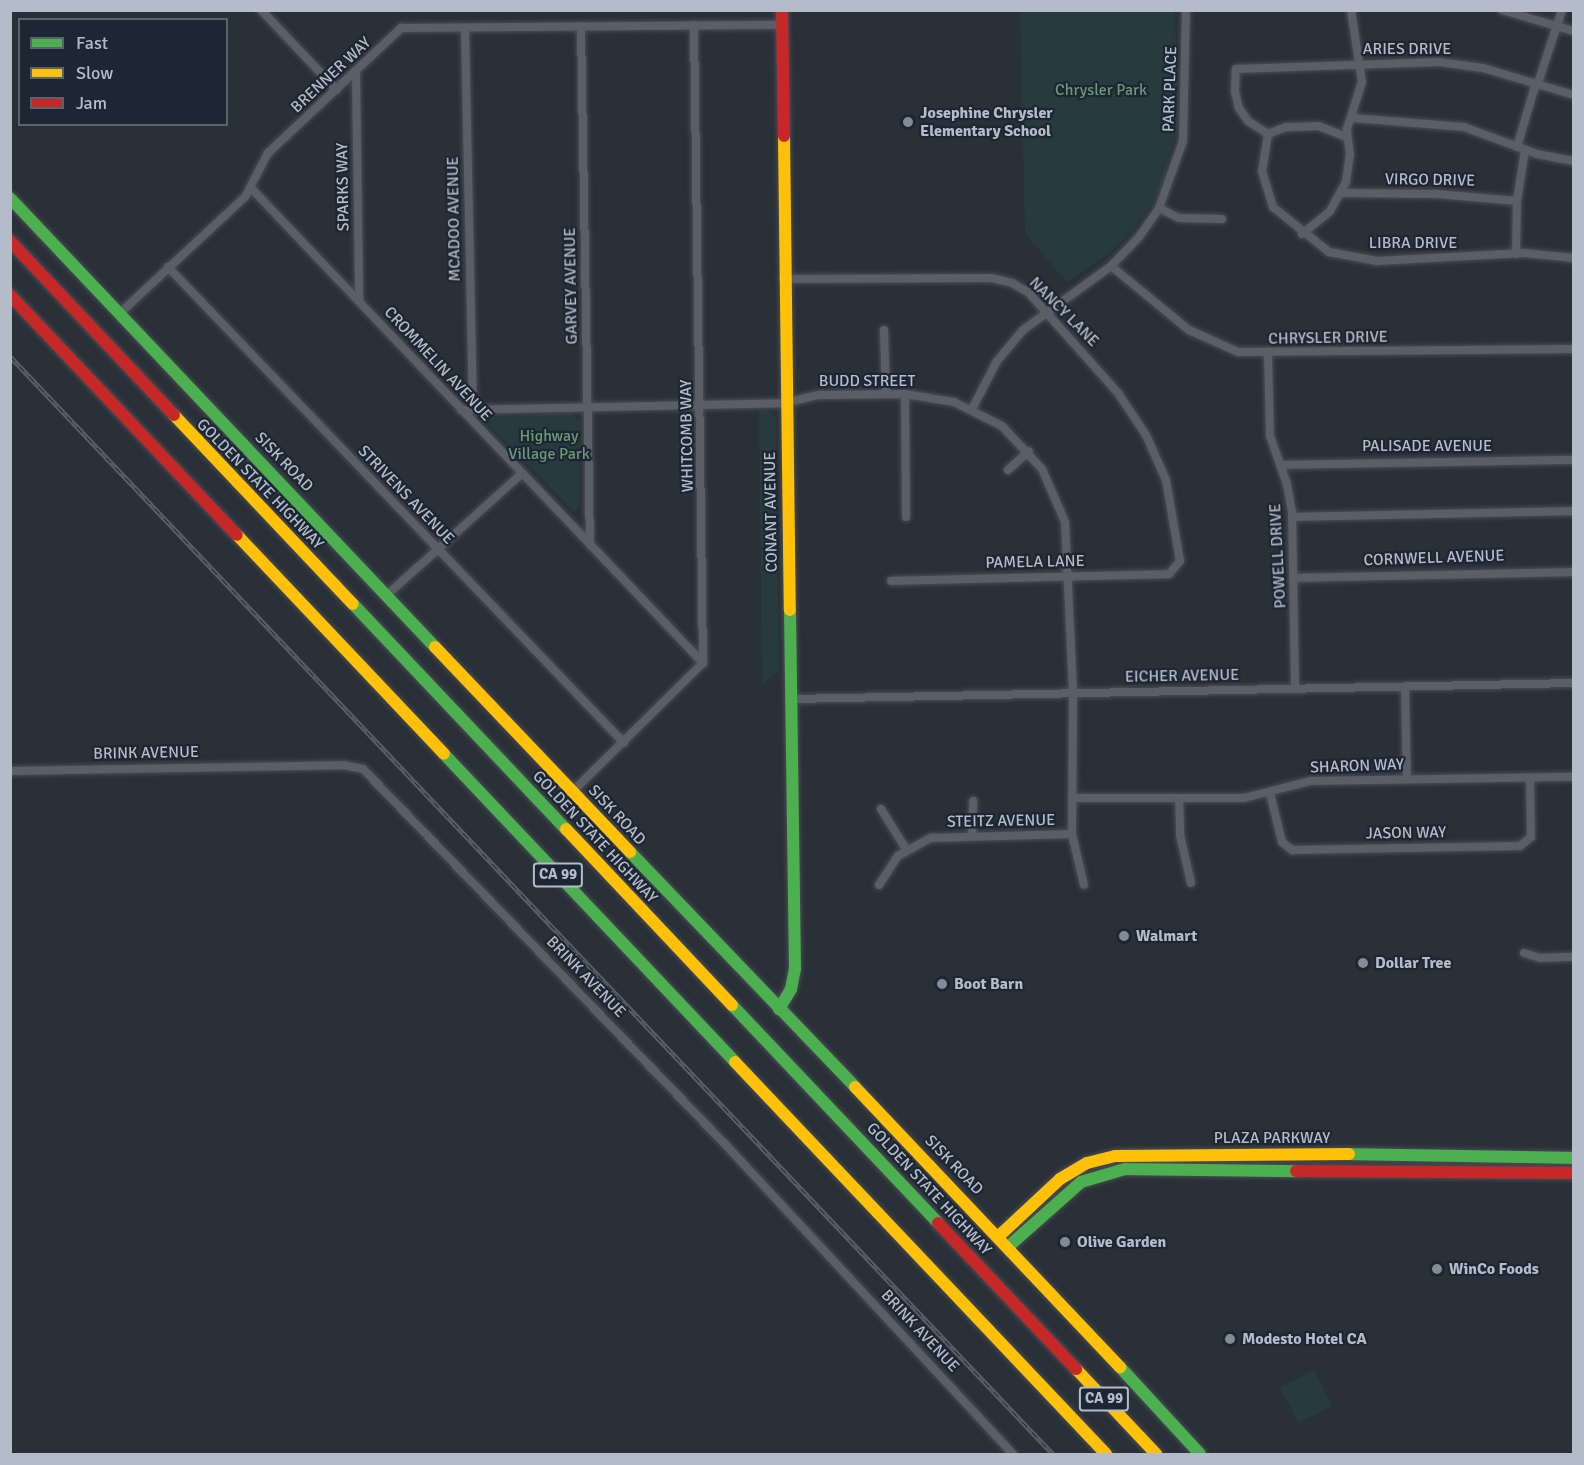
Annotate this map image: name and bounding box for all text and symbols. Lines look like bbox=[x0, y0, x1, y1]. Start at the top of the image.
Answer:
legend bbox=[18, 18, 228, 126]
text: Fast bbox=[76, 32, 108, 54]
street label: BRENNER WAY bbox=[287, 33, 375, 117]
street label: ARIES DRIVE bbox=[1363, 39, 1451, 59]
street label: PARK PLACE bbox=[1159, 46, 1181, 132]
text: Slow bbox=[76, 62, 113, 84]
park label: Chrysler Park bbox=[1055, 80, 1147, 100]
text: Jam bbox=[76, 92, 107, 114]
place label: Josephine Chrysler Elementary School bbox=[920, 103, 1053, 141]
marker: Josephine Chrysler Elementary School bbox=[901, 115, 915, 129]
street label: SPARKS WAY bbox=[333, 143, 353, 231]
street label: MCADOO AVENUE bbox=[443, 156, 465, 282]
street label: VIRGO DRIVE bbox=[1385, 170, 1475, 190]
street label: GARVEY AVENUE bbox=[560, 227, 582, 345]
street label: LIBRA DRIVE bbox=[1369, 233, 1457, 253]
street label: NANCY LANE bbox=[1025, 273, 1103, 351]
street label: CROMMELIN AVENUE bbox=[380, 303, 496, 425]
street label: CHRYSLER DRIVE bbox=[1268, 327, 1388, 349]
street label: BUDD STREET bbox=[819, 371, 915, 391]
street label: WHITCOMB WAY bbox=[676, 379, 698, 493]
street label: GOLDEN STATE HIGHWAY bbox=[193, 415, 327, 553]
park label: Highway Village Park bbox=[508, 426, 590, 464]
street label: SISK ROAD bbox=[251, 428, 317, 496]
street label: PALISADE AVENUE bbox=[1362, 436, 1492, 456]
street label: STRIVENS AVENUE bbox=[354, 442, 458, 548]
street label: CONANT AVENUE bbox=[760, 451, 782, 573]
street label: POWELL DRIVE bbox=[1266, 503, 1290, 609]
street label: CORNWELL AVENUE bbox=[1363, 546, 1505, 570]
street label: PAMELA LANE bbox=[985, 552, 1085, 572]
street label: EICHER AVENUE bbox=[1125, 665, 1239, 687]
street label: BRINK AVENUE bbox=[93, 742, 199, 764]
street label: SHARON WAY bbox=[1310, 755, 1404, 777]
street label: GOLDEN STATE HIGHWAY bbox=[529, 767, 661, 907]
street label: SISK ROAD bbox=[584, 781, 650, 849]
street label: STEITZ AVENUE bbox=[947, 810, 1055, 832]
street label: JASON WAY bbox=[1366, 823, 1446, 843]
road number: CA 99 bbox=[532, 863, 584, 887]
place label: Walmart bbox=[1136, 926, 1197, 946]
marker: Walmart bbox=[1117, 929, 1131, 943]
street label: BRINK AVENUE bbox=[542, 932, 630, 1022]
place label: Dollar Tree bbox=[1375, 953, 1451, 973]
marker: Dollar Tree bbox=[1356, 956, 1370, 970]
place label: Boot Barn bbox=[954, 974, 1023, 994]
marker: Boot Barn bbox=[935, 977, 949, 991]
street label: GOLDEN STATE HIGHWAY bbox=[863, 1119, 995, 1259]
street label: PLAZA PARKWAY bbox=[1214, 1128, 1330, 1148]
street label: SISK ROAD bbox=[921, 1131, 987, 1199]
place label: Olive Garden bbox=[1077, 1232, 1166, 1252]
marker: Olive Garden bbox=[1058, 1235, 1072, 1249]
place label: WinCo Foods bbox=[1449, 1259, 1539, 1279]
marker: WinCo Foods bbox=[1430, 1262, 1444, 1276]
street label: BRINK AVENUE bbox=[877, 1286, 963, 1376]
place label: Modesto Hotel CA bbox=[1242, 1329, 1367, 1349]
marker: Modesto Hotel CA bbox=[1223, 1332, 1237, 1346]
road number: CA 99 bbox=[1078, 1387, 1130, 1411]

